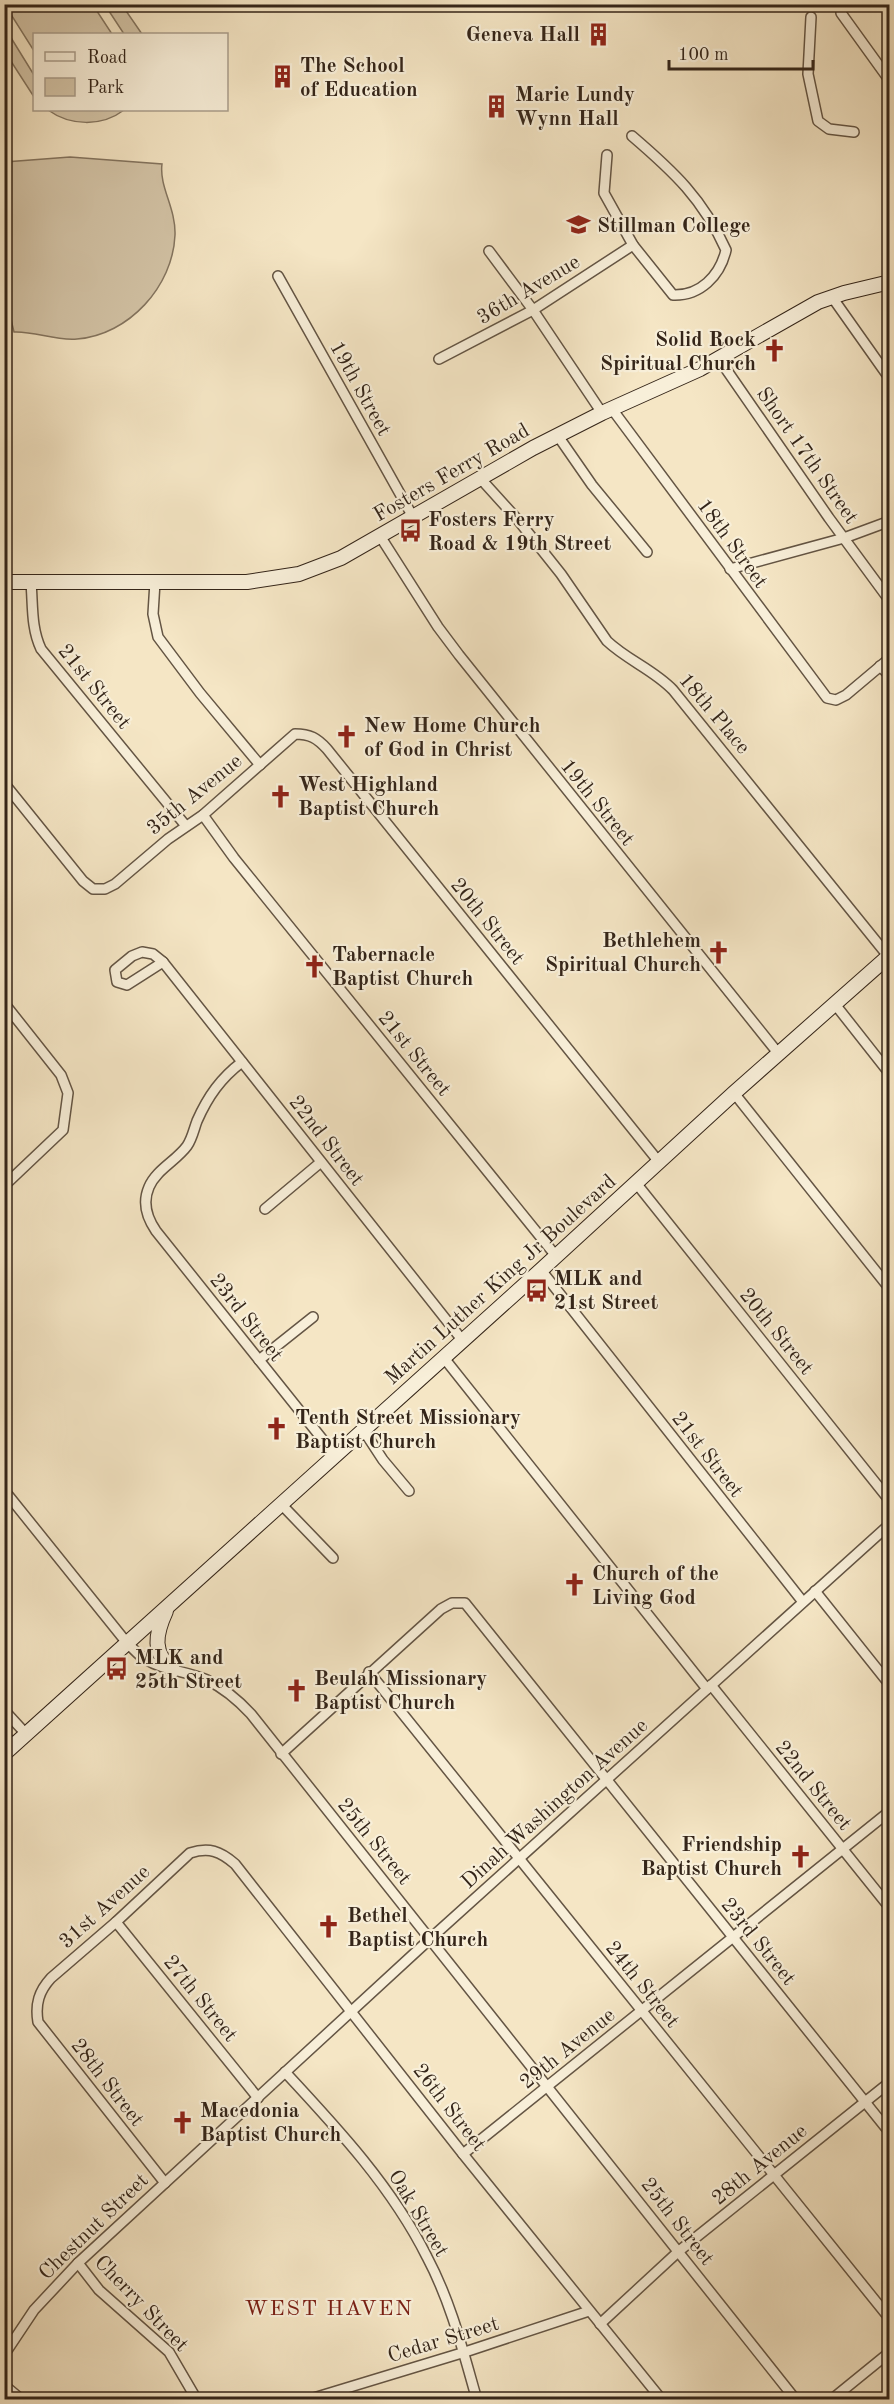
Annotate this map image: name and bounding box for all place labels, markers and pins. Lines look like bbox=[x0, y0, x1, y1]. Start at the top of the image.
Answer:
building icon: Geneva Hall bbox=[585, 21, 611, 47]
place label: Geneva Hall bbox=[466, 25, 580, 46]
place label: The School of Education bbox=[300, 56, 418, 101]
building icon: The School of Education bbox=[269, 64, 295, 90]
place label: Marie Lundy Wynn Hall bbox=[515, 85, 635, 130]
building icon: Marie Lundy Wynn Hall bbox=[484, 93, 510, 119]
school or university icon: Stillman College bbox=[566, 212, 592, 238]
place label: Stillman College bbox=[597, 216, 751, 237]
place label: Solid Rock Spiritual Church bbox=[600, 330, 756, 375]
church icon: Solid Rock Spiritual Church bbox=[761, 338, 787, 364]
place label: Fosters Ferry Road & 19th Street bbox=[428, 510, 611, 555]
bus stop icon: Fosters Ferry Road & 19th Street bbox=[397, 518, 423, 544]
place label: New Home Church of God in Christ bbox=[364, 716, 541, 761]
church icon: New Home Church of God in Christ bbox=[333, 724, 359, 750]
place label: West Highland Baptist Church bbox=[298, 775, 440, 820]
church icon: West Highland Baptist Church bbox=[267, 783, 293, 809]
place label: Bethlehem Spiritual Church bbox=[545, 931, 701, 976]
church icon: Bethlehem Spiritual Church bbox=[706, 939, 732, 965]
place label: Tabernacle Baptist Church bbox=[332, 945, 474, 990]
church icon: Tabernacle Baptist Church bbox=[301, 953, 327, 979]
place label: MLK and 21st Street bbox=[554, 1269, 659, 1314]
bus stop icon: MLK and 21st Street bbox=[523, 1277, 549, 1303]
place label: Tenth Street Missionary Baptist Church bbox=[295, 1408, 521, 1453]
church icon: Tenth Street Missionary Baptist Church bbox=[264, 1416, 290, 1442]
place label: Church of the Living God bbox=[592, 1564, 719, 1609]
church icon: Church of the Living God bbox=[561, 1572, 587, 1598]
place label: MLK and 25th Street bbox=[135, 1648, 242, 1693]
bus stop icon: MLK and 25th Street bbox=[104, 1656, 130, 1682]
place label: Beulah Missionary Baptist Church bbox=[314, 1669, 487, 1714]
church icon: Beulah Missionary Baptist Church bbox=[283, 1677, 309, 1703]
place label: Friendship Baptist Church bbox=[641, 1835, 782, 1880]
church icon: Friendship Baptist Church bbox=[787, 1843, 813, 1869]
place label: Bethel Baptist Church bbox=[347, 1906, 489, 1951]
church icon: Bethel Baptist Church bbox=[316, 1914, 342, 1940]
place label: Macedonia Baptist Church bbox=[200, 2101, 342, 2146]
church icon: Macedonia Baptist Church bbox=[169, 2109, 195, 2135]

